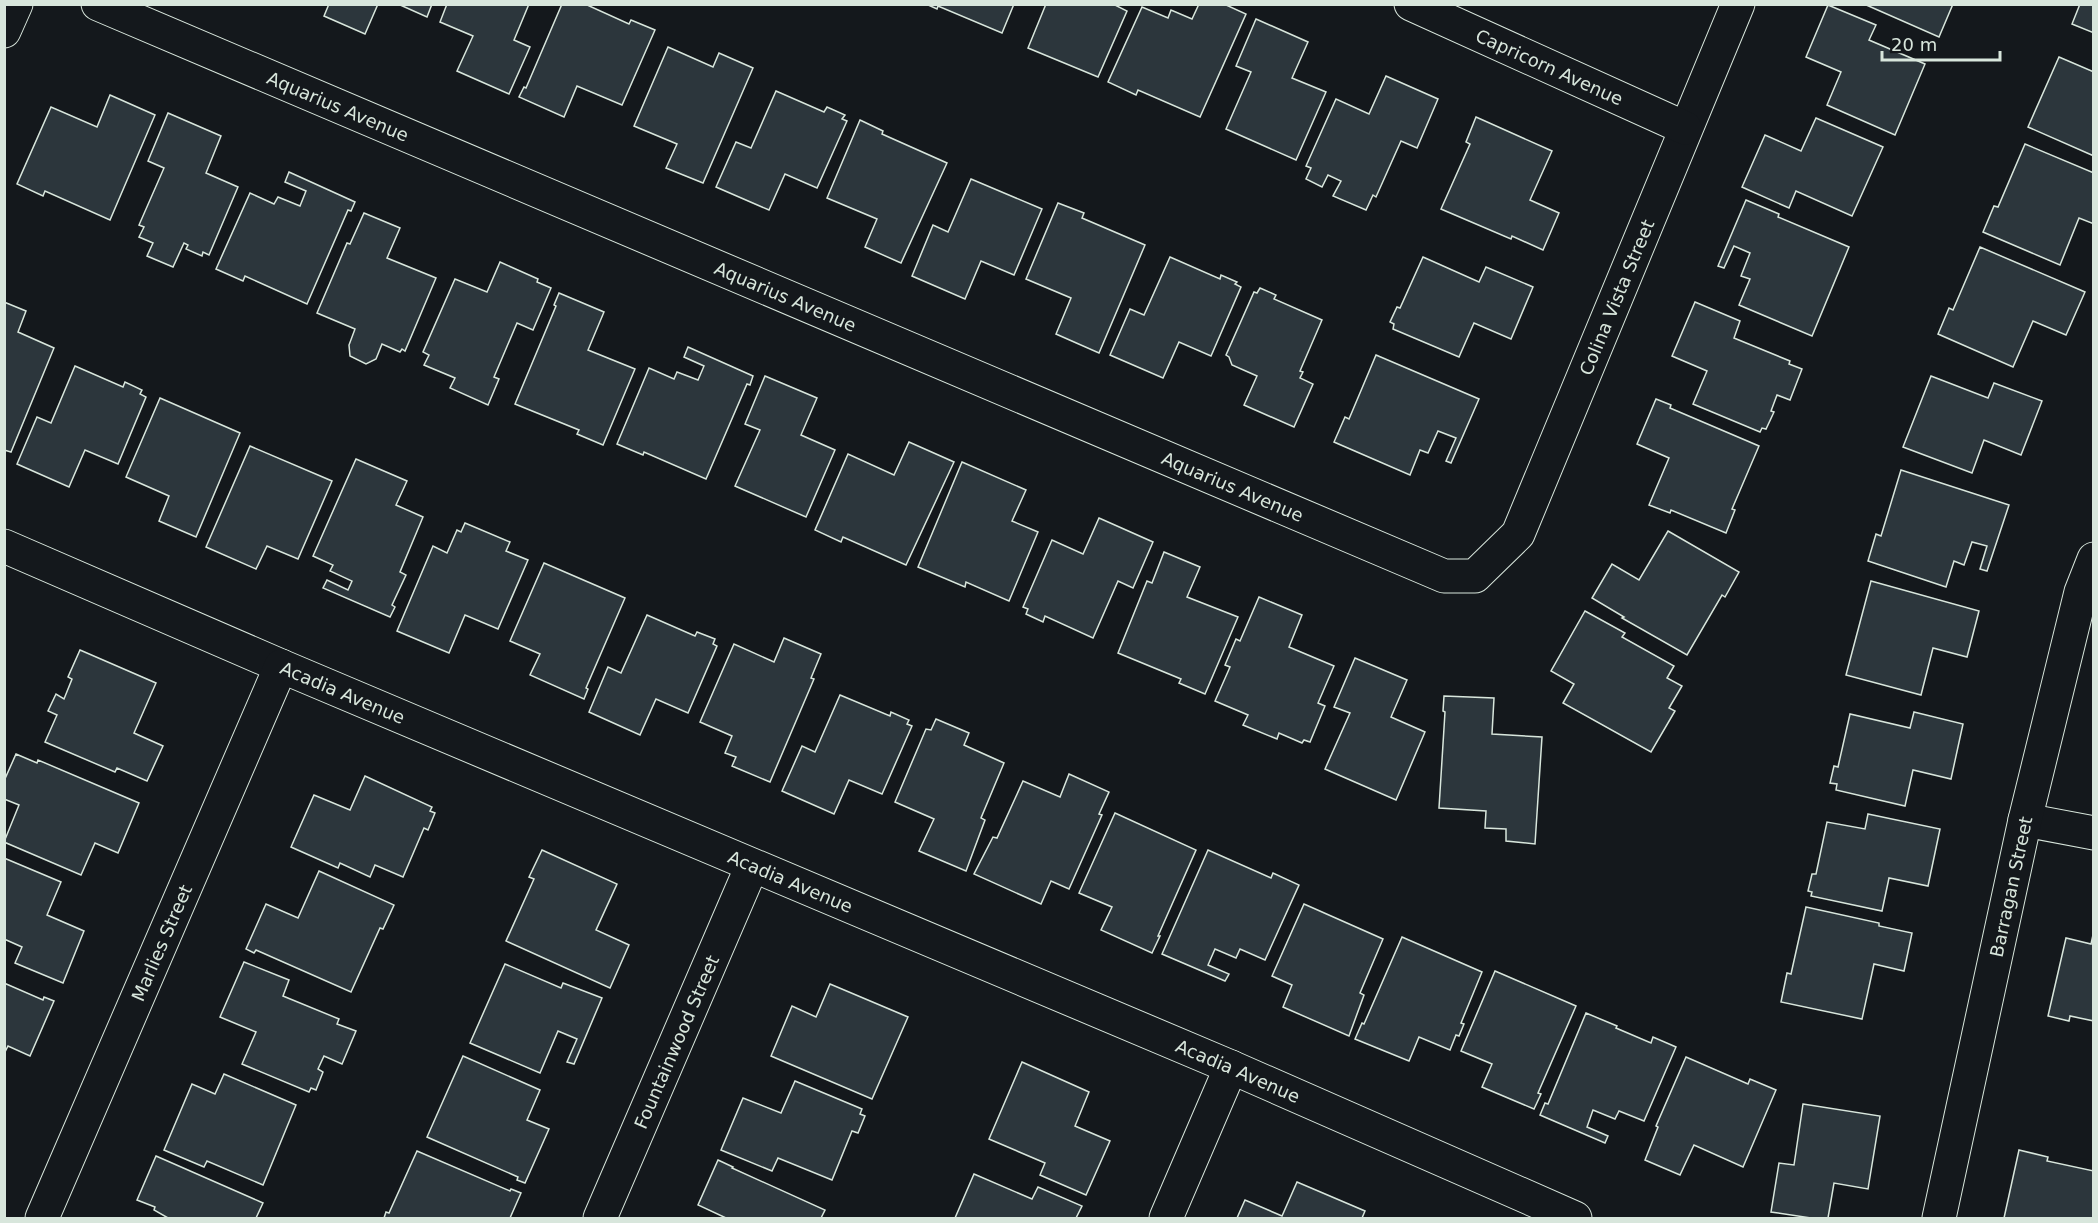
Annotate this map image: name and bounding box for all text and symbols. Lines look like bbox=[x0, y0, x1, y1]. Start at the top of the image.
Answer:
street label: Capricorn Avenue bbox=[1472, 24, 1626, 109]
scale bar bbox=[1882, 24, 2000, 62]
text: 20 m bbox=[1891, 34, 1937, 55]
street label: Aquarius Avenue bbox=[264, 67, 412, 145]
street label: Colina Vista Street bbox=[1575, 216, 1658, 378]
street label: Aquarius Avenue bbox=[712, 257, 859, 336]
street label: Aquarius Avenue bbox=[1159, 447, 1307, 526]
street label: Acadia Avenue bbox=[277, 657, 408, 728]
street label: Barragan Street bbox=[1985, 814, 2036, 959]
street label: Acadia Avenue bbox=[725, 846, 856, 917]
street label: Marlies Street bbox=[127, 881, 196, 1004]
street label: Fountainwood Street bbox=[629, 952, 723, 1132]
street label: Acadia Avenue bbox=[1173, 1035, 1303, 1107]

